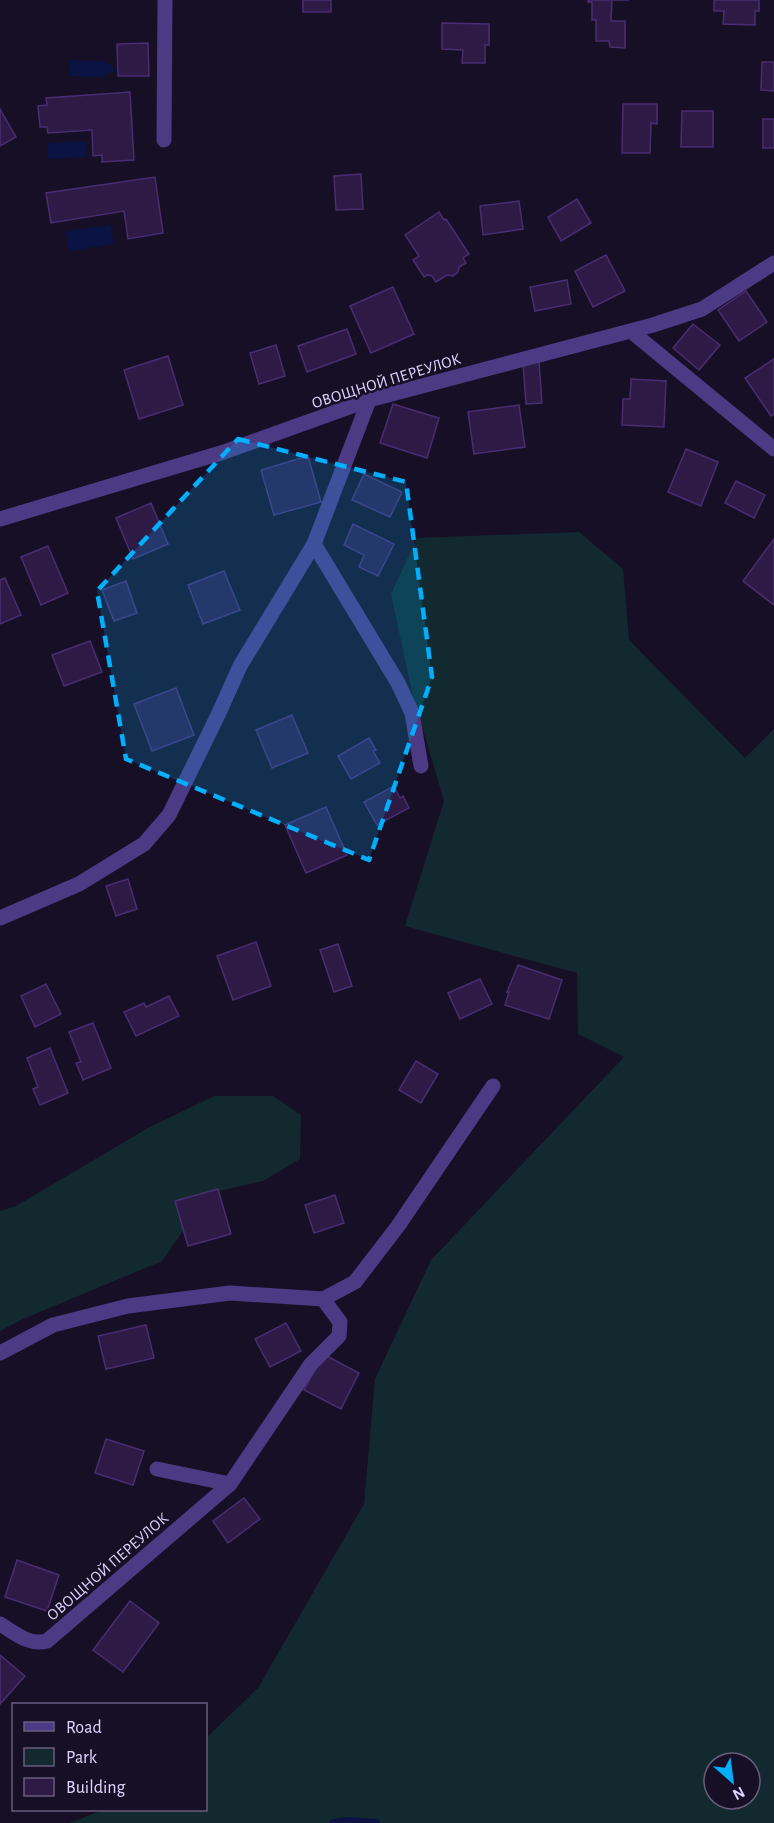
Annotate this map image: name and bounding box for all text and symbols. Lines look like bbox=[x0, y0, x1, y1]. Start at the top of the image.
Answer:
street label: ОВОЩНОЙ ПЕРЕУЛОК bbox=[309, 350, 463, 411]
street label: ОВОЩНОЙ ПЕРЕУЛОК bbox=[43, 1509, 171, 1624]
legend bbox=[12, 1703, 207, 1811]
text: Road bbox=[66, 1719, 102, 1737]
text: Park bbox=[66, 1749, 98, 1767]
north arrow bbox=[702, 1751, 762, 1811]
text: Building bbox=[66, 1779, 126, 1797]
text: N bbox=[730, 1784, 747, 1803]

